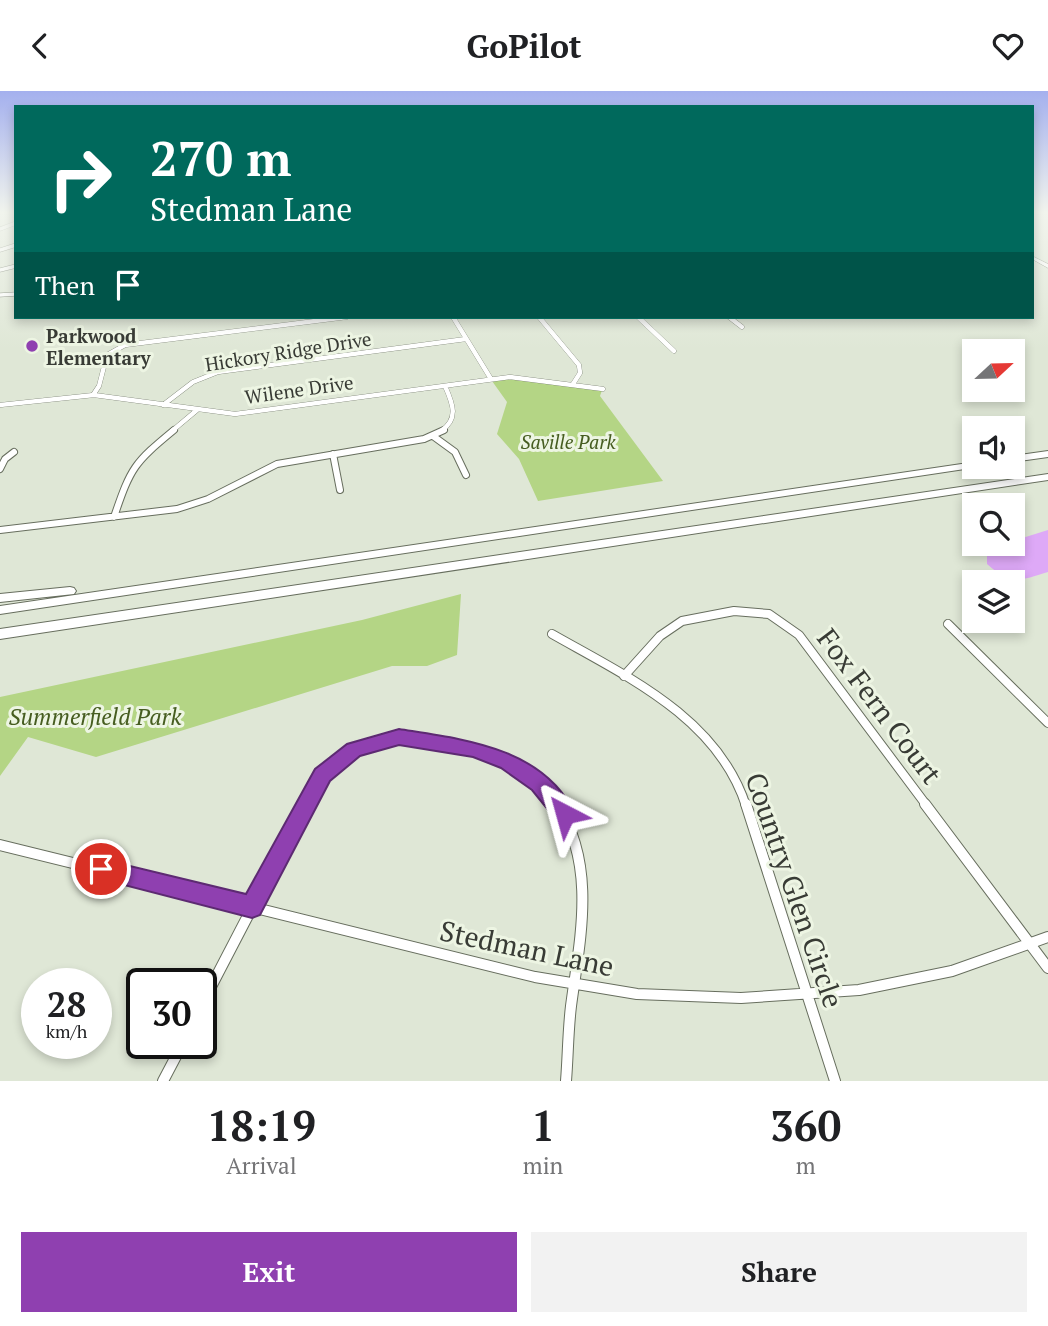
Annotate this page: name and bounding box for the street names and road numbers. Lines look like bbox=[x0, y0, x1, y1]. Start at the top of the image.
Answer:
street label: Hickory Ridge Drive bbox=[203, 325, 373, 377]
street label: Wilene Drive bbox=[243, 369, 355, 409]
street label: Fox Fern Court bbox=[809, 621, 951, 792]
street label: Country Glen Circle bbox=[737, 768, 853, 1012]
street label: Stedman Lane bbox=[437, 912, 617, 984]

